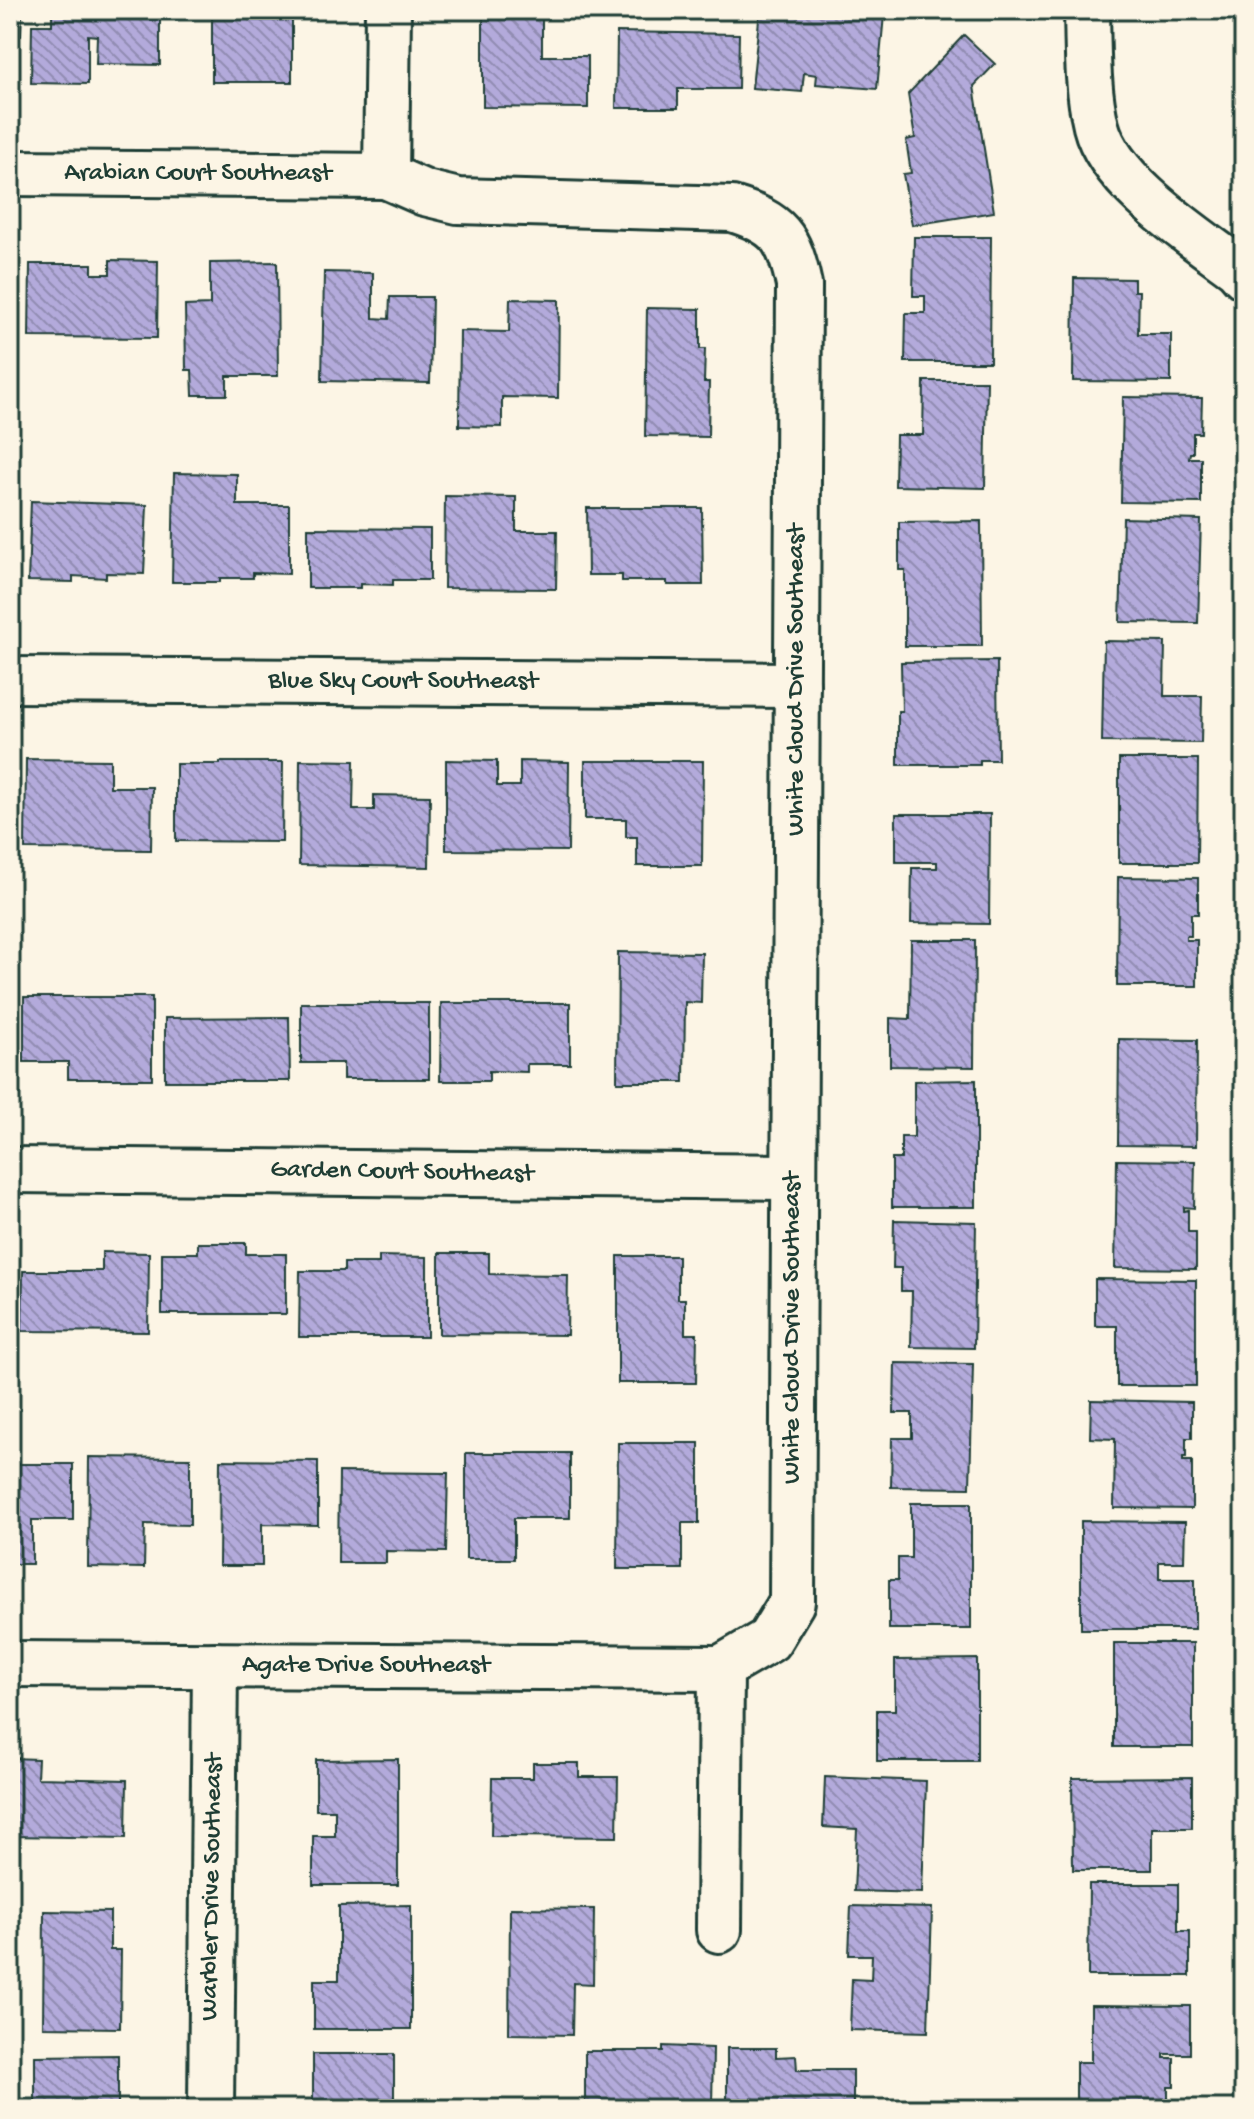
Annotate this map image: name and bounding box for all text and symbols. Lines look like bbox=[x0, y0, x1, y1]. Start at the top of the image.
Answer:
street label: Arabian Court Southeast bbox=[64, 159, 334, 190]
street label: White Cloud Drive Southeast bbox=[782, 522, 813, 836]
street label: Blue Sky Court Southeast bbox=[267, 667, 540, 698]
street label: Garden Court Southeast bbox=[270, 1155, 536, 1191]
street label: White Cloud Drive Southeast bbox=[778, 1170, 809, 1484]
street label: Agate Drive Southeast bbox=[242, 1651, 492, 1682]
street label: Warbler Drive Southeast bbox=[195, 1751, 231, 2021]

